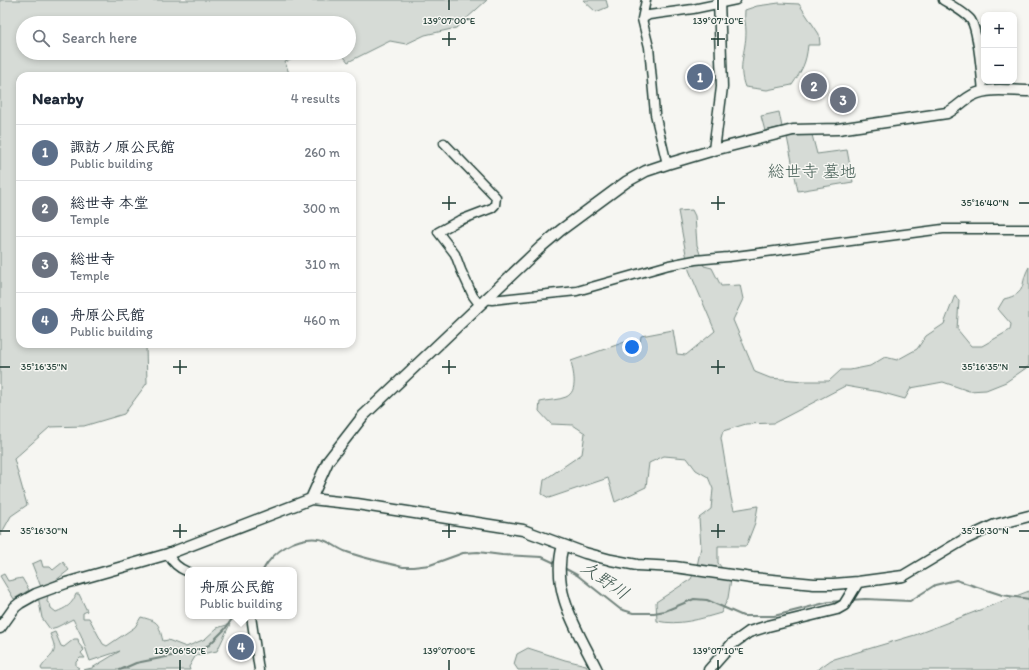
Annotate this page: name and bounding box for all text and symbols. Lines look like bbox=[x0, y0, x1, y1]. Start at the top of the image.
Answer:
map controls bbox=[981, 12, 1017, 84]
button: + bbox=[981, 12, 1017, 48]
text: 139°07'00"E bbox=[423, 14, 476, 27]
text: 139°07'10"E bbox=[692, 14, 744, 27]
search box bbox=[16, 16, 356, 60]
icon: search bbox=[30, 27, 52, 49]
text: Search here bbox=[62, 29, 137, 47]
button: − bbox=[981, 48, 1017, 84]
pin: 1 bbox=[687, 62, 713, 92]
pin: 2 bbox=[801, 71, 827, 101]
pin: 3 bbox=[830, 85, 856, 115]
text: Nearby bbox=[32, 88, 84, 108]
text: 4 results bbox=[291, 91, 340, 106]
text: 諏訪ノ原公民館 bbox=[70, 138, 175, 156]
text: 1 bbox=[42, 145, 48, 160]
text: 260 m bbox=[304, 145, 340, 160]
text: Public building bbox=[70, 156, 153, 171]
park label: 総世寺 墓地 bbox=[768, 161, 856, 181]
text: 総世寺 本堂 bbox=[70, 194, 148, 212]
text: 35°16'40"N bbox=[961, 196, 1009, 209]
text: 2 bbox=[42, 201, 48, 216]
text: 300 m bbox=[303, 201, 340, 216]
text: Temple bbox=[70, 212, 109, 227]
text: 総世寺 bbox=[70, 250, 115, 268]
text: 3 bbox=[41, 257, 49, 272]
text: 310 m bbox=[305, 257, 340, 272]
text: Temple bbox=[70, 268, 109, 283]
text: 舟原公民館 bbox=[70, 306, 145, 324]
text: 4 bbox=[41, 313, 49, 328]
text: 460 m bbox=[303, 313, 340, 328]
text: Public building bbox=[70, 324, 153, 339]
your location bbox=[622, 337, 642, 357]
text: 35°16'35"N bbox=[21, 360, 68, 373]
text: 35°16'35"N bbox=[962, 360, 1009, 373]
text: 35°16'30"N bbox=[20, 524, 68, 537]
text: 35°16'30"N bbox=[961, 524, 1009, 537]
water label: 久野川 bbox=[577, 556, 633, 604]
popup bbox=[185, 567, 297, 619]
text: 舟原公民館 bbox=[200, 578, 275, 596]
text: Public building bbox=[200, 596, 282, 611]
pin: 4 bbox=[228, 632, 254, 662]
text: 139°06'50"E bbox=[154, 644, 207, 657]
text: 139°07'00"E bbox=[423, 644, 476, 657]
text: 139°07'10"E bbox=[692, 644, 744, 657]

